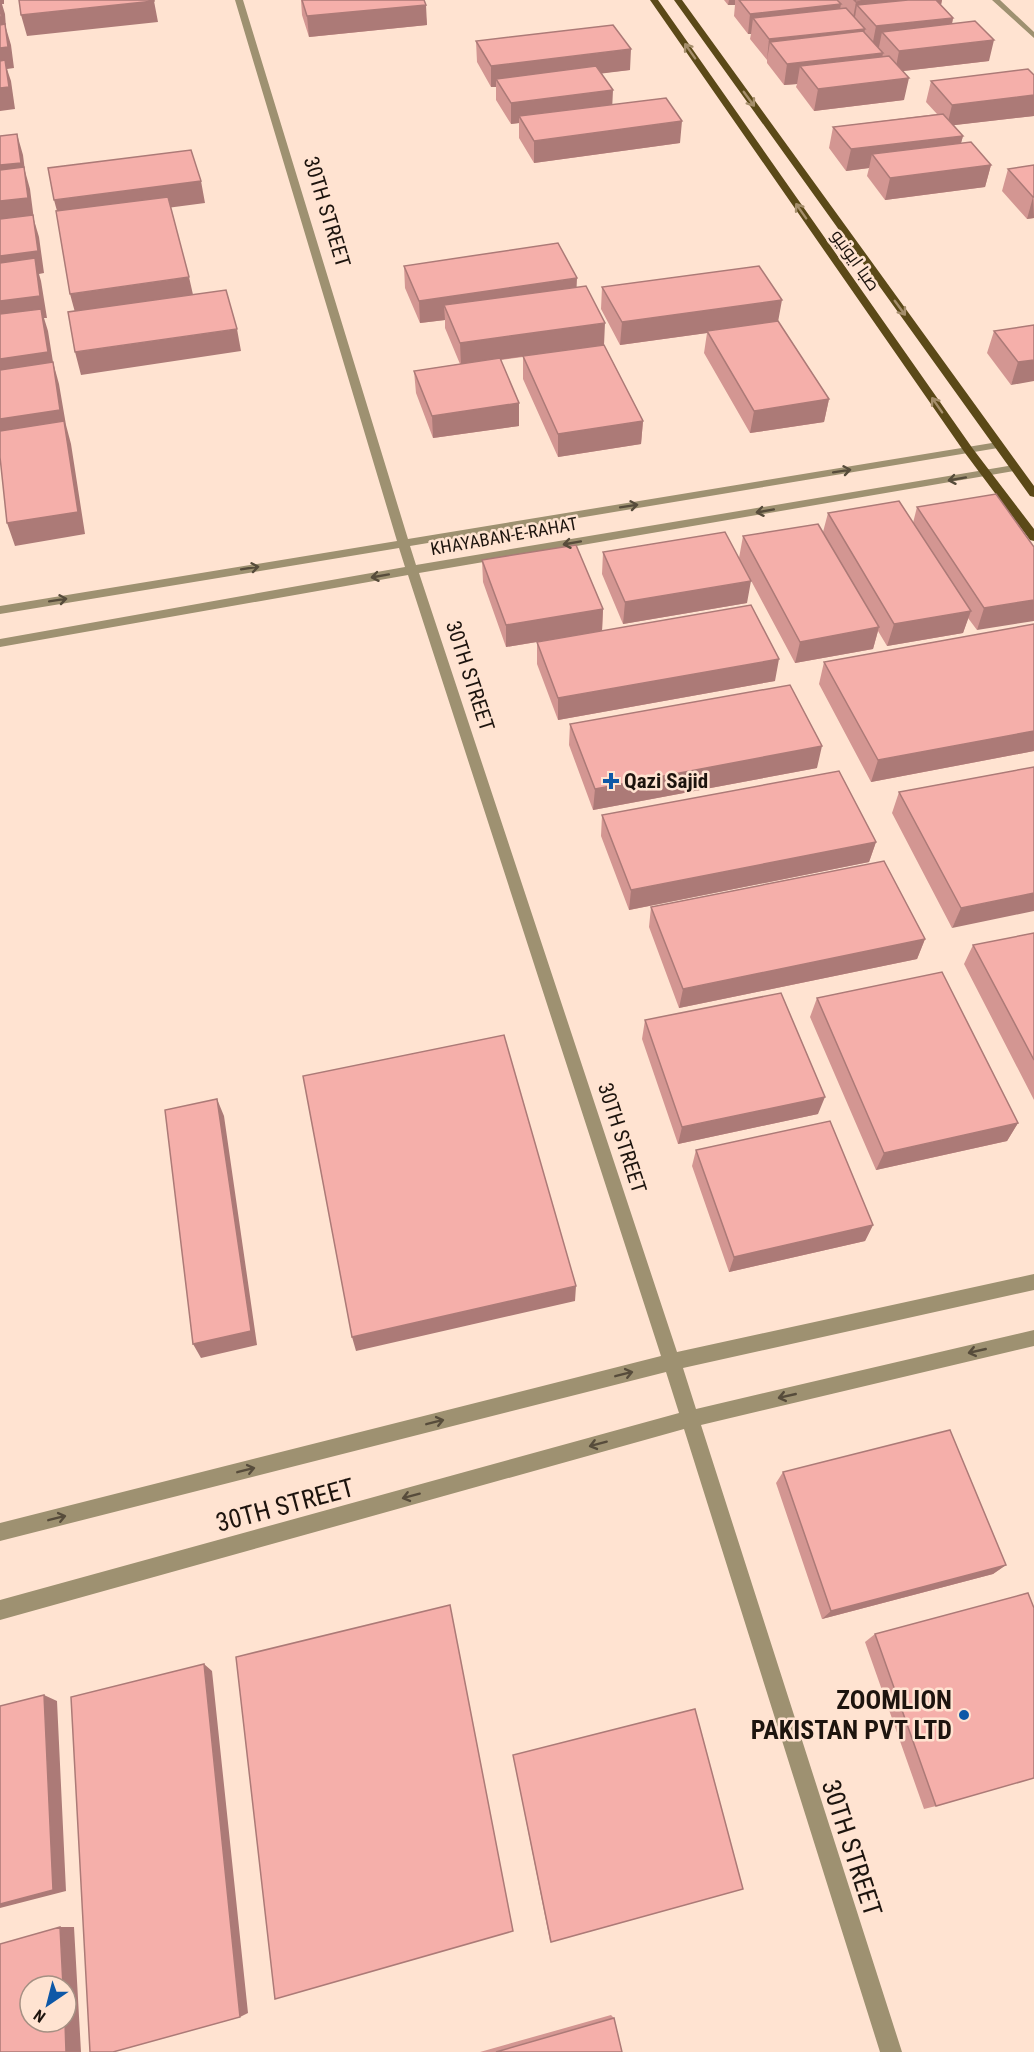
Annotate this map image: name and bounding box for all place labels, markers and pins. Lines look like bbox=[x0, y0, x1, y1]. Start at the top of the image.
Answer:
place label: Qazi Sajid bbox=[624, 769, 708, 793]
marker: Qazi Sajid bbox=[602, 772, 620, 790]
place label: ZOOMLION PAKISTAN PVT LTD bbox=[751, 1685, 952, 1745]
marker: ZOOMLION PAKISTAN PVT LTD bbox=[957, 1708, 971, 1722]

